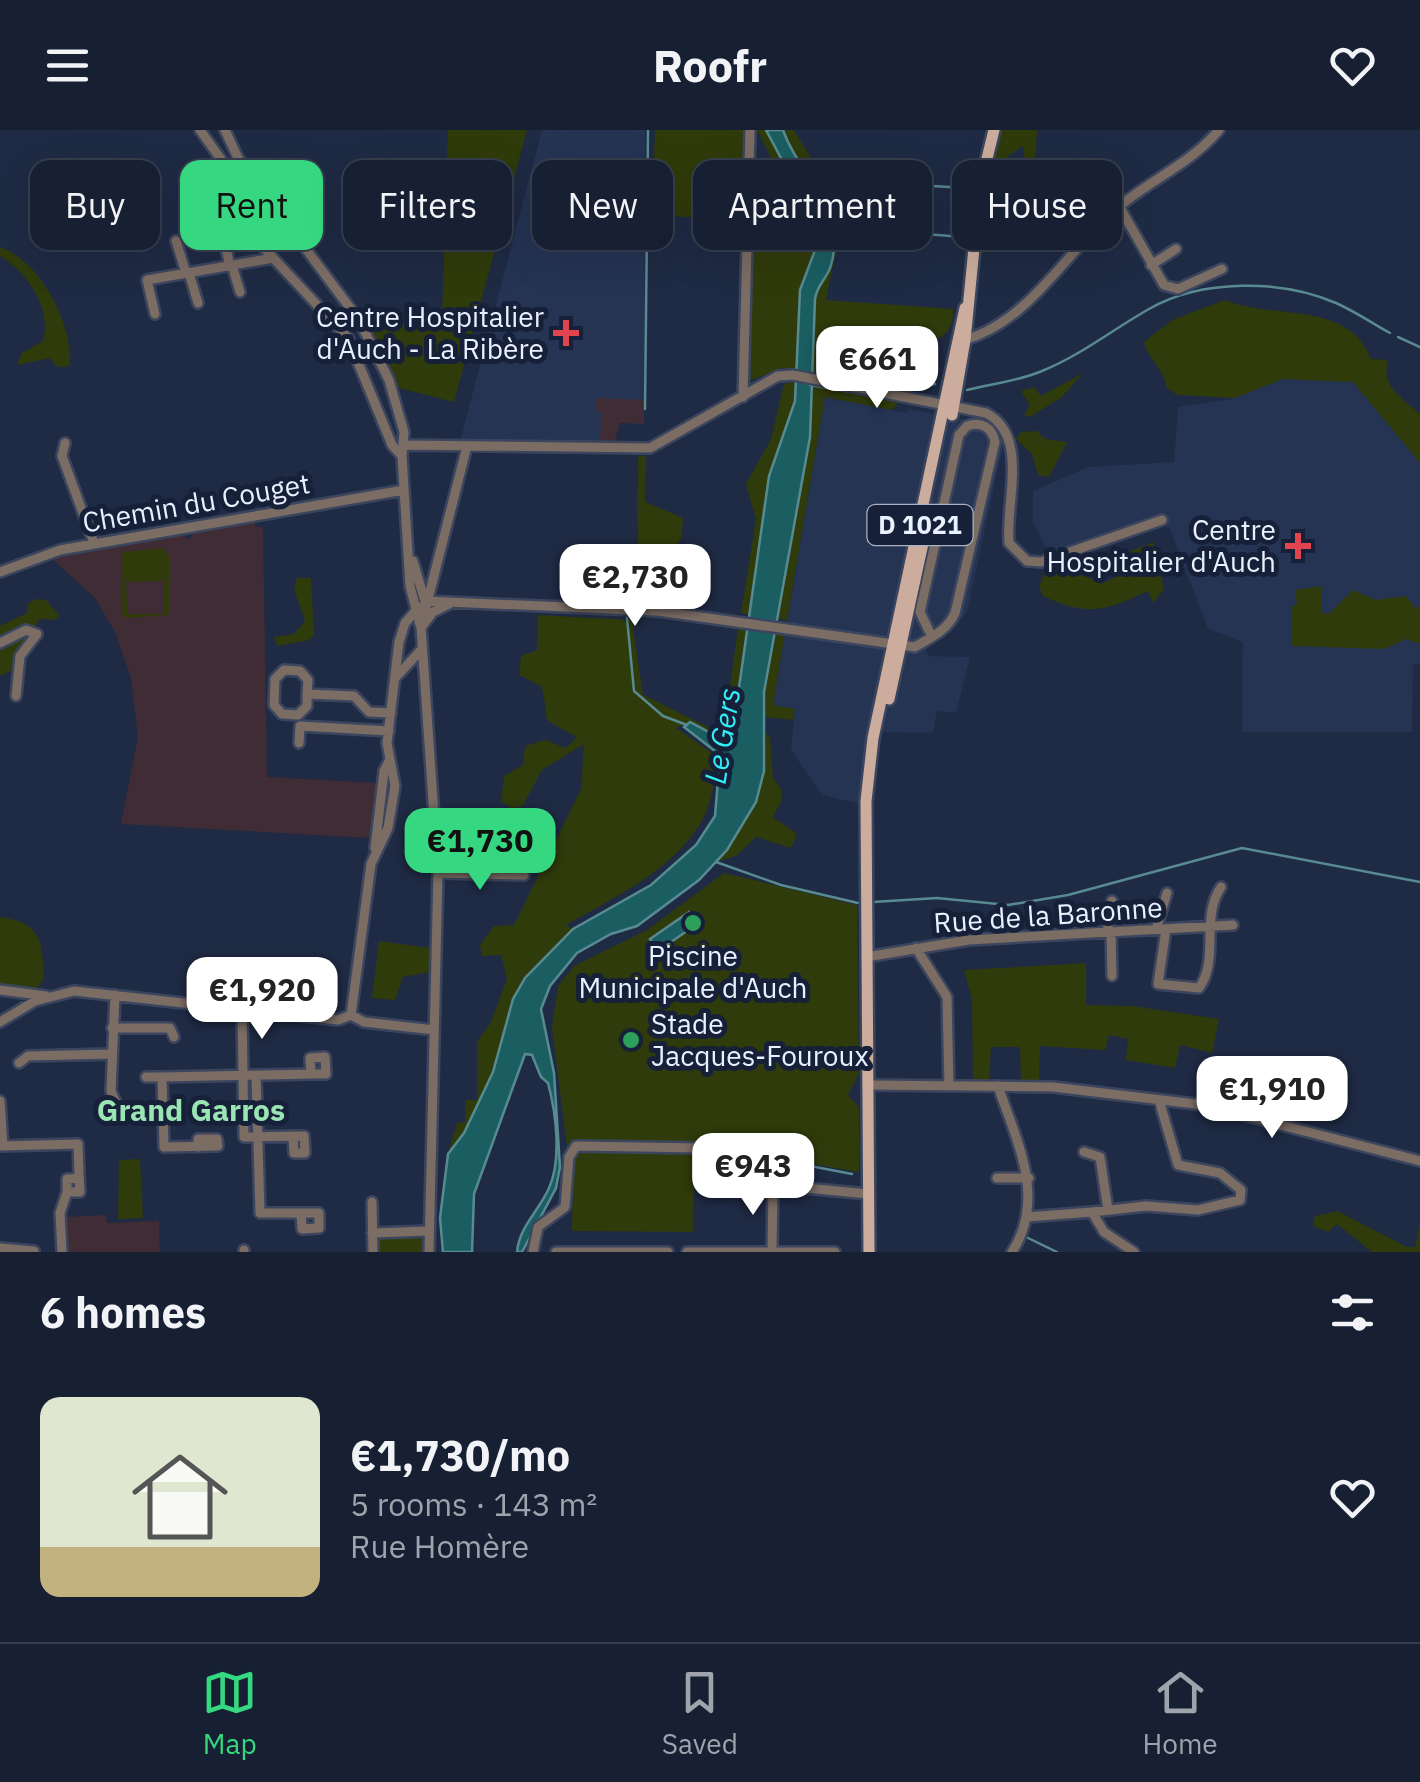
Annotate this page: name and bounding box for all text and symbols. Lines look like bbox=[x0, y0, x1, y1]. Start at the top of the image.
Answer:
text: Roofr bbox=[653, 36, 767, 94]
icon: menu bbox=[40, 38, 95, 93]
icon: heart bbox=[1325, 38, 1380, 93]
chip: Buy bbox=[30, 160, 160, 250]
chip: Rent bbox=[180, 160, 323, 250]
chip: Filters bbox=[343, 160, 512, 250]
chip: New bbox=[532, 160, 673, 250]
chip: Apartment bbox=[693, 160, 932, 250]
chip: House bbox=[952, 160, 1122, 250]
place label: Centre Hospitalier d'Auch - La Ribère bbox=[316, 298, 544, 367]
marker: Centre Hospitalier d'Auch - La Ribère bbox=[553, 320, 579, 346]
pin: €661 bbox=[818, 326, 936, 411]
text: €661 bbox=[838, 337, 916, 379]
street label: Chemin du Couget bbox=[79, 464, 312, 541]
road number: D 1021 bbox=[868, 505, 972, 545]
place label: Centre Hospitalier d'Auch bbox=[1047, 511, 1276, 580]
marker: Centre Hospitalier d'Auch bbox=[1285, 533, 1311, 559]
pin: €2,730 bbox=[554, 544, 716, 629]
text: €2,730 bbox=[582, 555, 688, 597]
water label: Le Gers bbox=[695, 685, 748, 787]
pin: €1,730 bbox=[399, 808, 561, 893]
text: €1,730 bbox=[427, 819, 533, 861]
street label: Rue de la Baronne bbox=[932, 888, 1164, 941]
marker: Piscine Municipale d'Auch bbox=[682, 912, 704, 934]
place label: Piscine Municipale d'Auch bbox=[579, 937, 807, 1006]
pin: €1,920 bbox=[181, 957, 343, 1042]
text: €1,920 bbox=[209, 968, 315, 1010]
place label: Stade Jacques-Fouroux bbox=[651, 1005, 869, 1074]
marker: Stade Jacques-Fouroux bbox=[620, 1029, 642, 1051]
pin: €1,910 bbox=[1191, 1056, 1353, 1141]
text: €1,910 bbox=[1219, 1067, 1325, 1109]
district label: Grand Garros bbox=[97, 1090, 285, 1129]
pin: €943 bbox=[694, 1133, 812, 1218]
text: €943 bbox=[714, 1144, 792, 1186]
text: 6 homes bbox=[40, 1285, 206, 1340]
icon: filters bbox=[1325, 1285, 1380, 1340]
text: €1,730/mo bbox=[350, 1428, 570, 1483]
icon: home bbox=[120, 1437, 240, 1557]
icon: heart bbox=[1325, 1470, 1380, 1525]
text: 5 rooms · 143 m² bbox=[350, 1483, 597, 1525]
text: Rue Homère bbox=[350, 1525, 529, 1567]
tab: Map bbox=[202, 1665, 257, 1762]
tab: Saved bbox=[662, 1665, 738, 1762]
tab: Home bbox=[1142, 1665, 1218, 1762]

